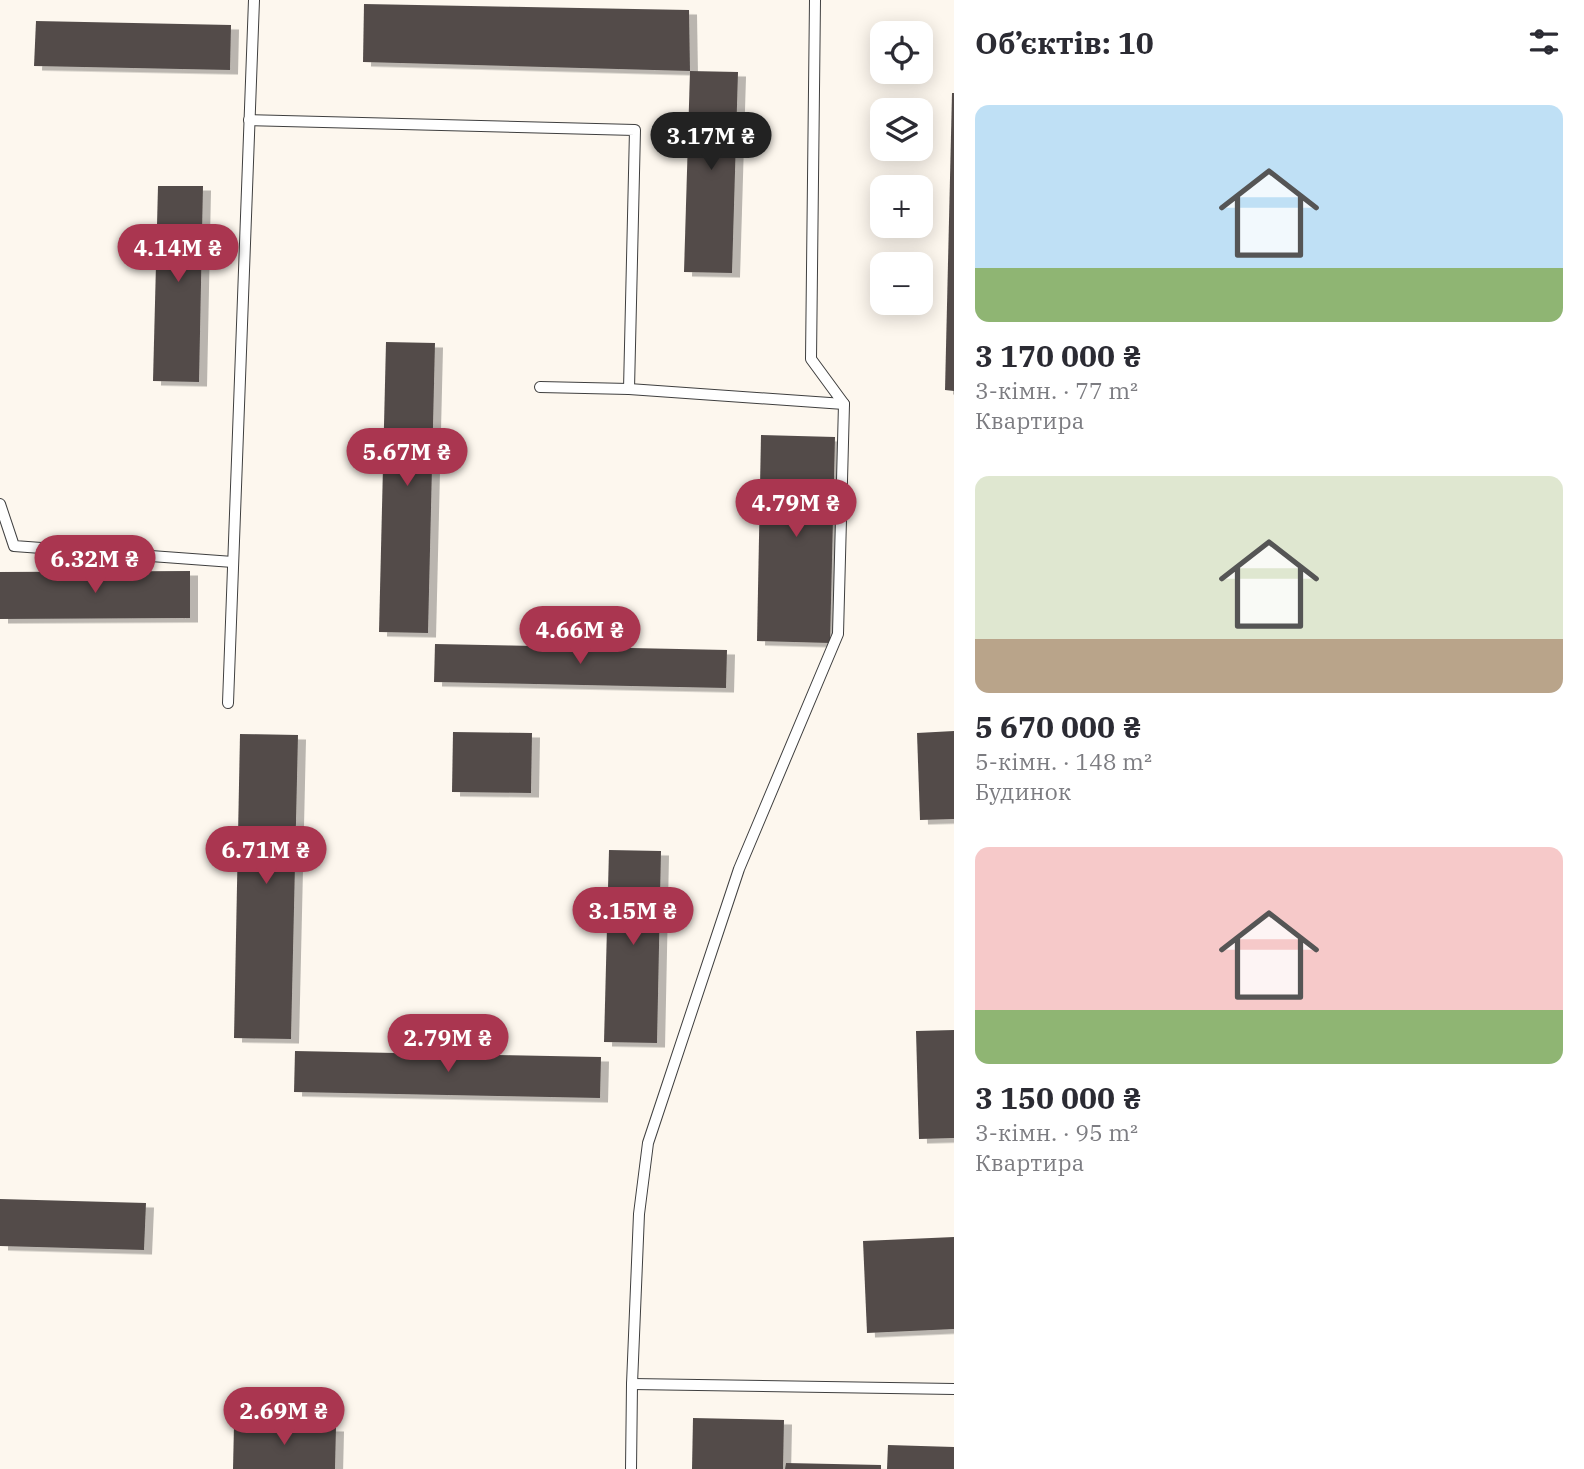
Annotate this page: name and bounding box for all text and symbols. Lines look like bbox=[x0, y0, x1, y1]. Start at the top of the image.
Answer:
map controls bbox=[870, 21, 933, 315]
button: locate bbox=[870, 21, 933, 84]
text: Об’єктів: 10 bbox=[975, 23, 1154, 62]
icon: filters bbox=[1525, 23, 1563, 61]
button: layers bbox=[870, 98, 933, 161]
pin: 3.17M ₴ bbox=[646, 113, 776, 172]
text: 3.17M ₴ bbox=[667, 120, 755, 150]
icon: home bbox=[1206, 150, 1332, 276]
button: + bbox=[870, 175, 933, 238]
pin: 4.14M ₴ bbox=[113, 224, 243, 284]
text: 4.14M ₴ bbox=[134, 232, 222, 262]
button: − bbox=[870, 252, 933, 315]
text: 3 170 000 ₴ bbox=[975, 336, 1142, 375]
text: 3-кімн. · 77 m² bbox=[975, 375, 1138, 405]
text: Квартира bbox=[975, 405, 1084, 435]
pin: 5.67M ₴ bbox=[342, 428, 472, 488]
text: 5.67M ₴ bbox=[363, 436, 451, 466]
pin: 4.79M ₴ bbox=[731, 480, 861, 539]
text: 4.79M ₴ bbox=[752, 487, 840, 517]
icon: home bbox=[1206, 521, 1332, 647]
pin: 6.32M ₴ bbox=[30, 536, 160, 595]
text: 6.32M ₴ bbox=[51, 543, 139, 573]
pin: 4.66M ₴ bbox=[515, 606, 645, 666]
text: 4.66M ₴ bbox=[536, 614, 624, 644]
text: 5 670 000 ₴ bbox=[975, 707, 1142, 746]
text: 5-кімн. · 148 m² bbox=[975, 746, 1152, 776]
text: Будинок bbox=[975, 776, 1071, 806]
pin: 6.71M ₴ bbox=[201, 826, 331, 886]
text: 6.71M ₴ bbox=[222, 834, 310, 864]
pin: 3.15M ₴ bbox=[568, 888, 698, 947]
icon: home bbox=[1206, 892, 1332, 1018]
text: 3.15M ₴ bbox=[589, 895, 677, 925]
pin: 2.79M ₴ bbox=[383, 1014, 513, 1074]
text: 2.79M ₴ bbox=[404, 1022, 492, 1052]
text: 3 150 000 ₴ bbox=[975, 1078, 1142, 1117]
text: 3-кімн. · 95 m² bbox=[975, 1117, 1138, 1147]
text: Квартира bbox=[975, 1147, 1084, 1177]
pin: 2.69M ₴ bbox=[219, 1388, 349, 1447]
text: 2.69M ₴ bbox=[240, 1395, 328, 1425]

